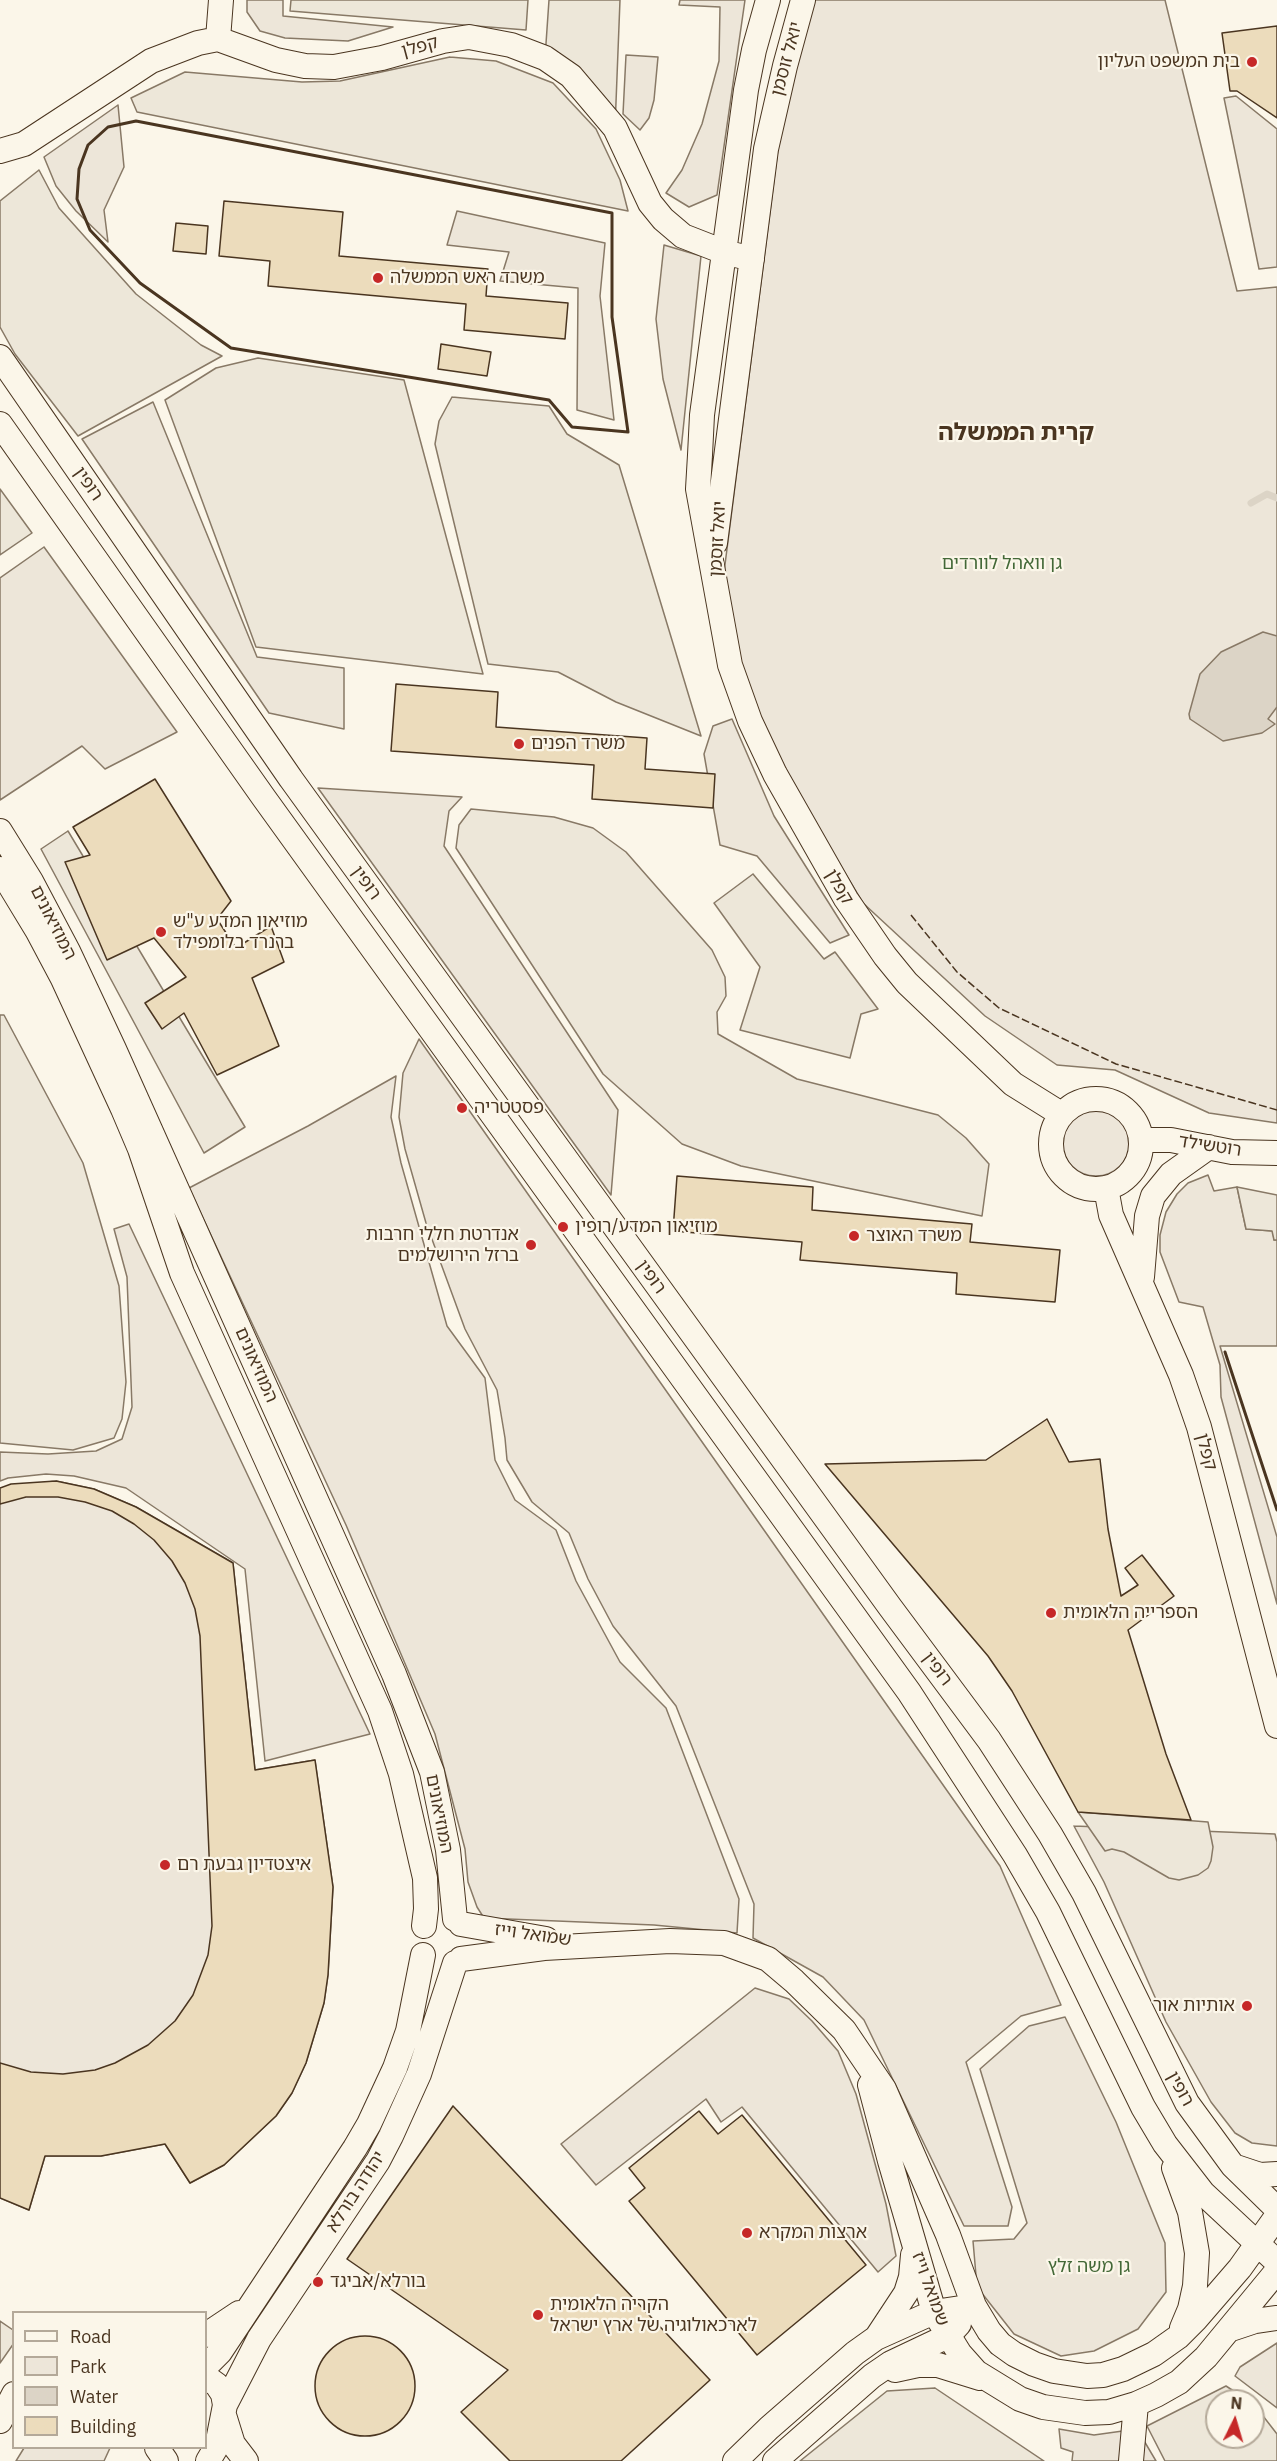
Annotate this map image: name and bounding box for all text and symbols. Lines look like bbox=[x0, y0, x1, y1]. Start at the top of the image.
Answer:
street label: יואל זוסמן bbox=[767, 19, 807, 99]
street label: קפלן bbox=[399, 32, 441, 62]
place label: בית המשפט העליון bbox=[1098, 51, 1240, 73]
marker: בית המשפט העליון bbox=[1245, 55, 1259, 69]
place label: משרד ראש הממשלה bbox=[390, 267, 545, 289]
marker: משרד ראש הממשלה bbox=[371, 271, 385, 285]
district label: קרית הממשלה bbox=[938, 419, 1094, 447]
street label: רופין bbox=[69, 463, 107, 505]
street label: יואל זוסמן bbox=[705, 500, 731, 578]
park label: גן וואהל לוורדים bbox=[942, 553, 1062, 575]
place label: משרד הפנים bbox=[531, 733, 625, 755]
marker: משרד הפנים bbox=[512, 737, 526, 751]
street label: רופין bbox=[347, 862, 385, 904]
street label: קפלן bbox=[820, 865, 858, 909]
street label: המוזיאונים bbox=[25, 882, 81, 964]
place label: מוזיאון המדע ע"ש ברנרד בלומפילד bbox=[173, 911, 308, 954]
marker: מוזיאון המדע ע"ש ברנרד בלומפילד bbox=[154, 925, 168, 939]
place label: פסטטריה bbox=[474, 1097, 544, 1119]
marker: פסטטריה bbox=[455, 1101, 469, 1115]
street label: רוטשילד bbox=[1177, 1130, 1243, 1162]
place label: מוזיאון המדע/רופין bbox=[575, 1216, 718, 1238]
marker: מוזיאון המדע/רופין bbox=[556, 1220, 570, 1234]
place label: אנדרטת חללי חרבות ברזל הירושלמים bbox=[366, 1224, 519, 1266]
place label: משרד האוצר bbox=[866, 1225, 962, 1247]
marker: משרד האוצר bbox=[847, 1229, 861, 1243]
marker: אנדרטת חללי חרבות ברזל הירושלמים bbox=[524, 1238, 538, 1252]
street label: רופין bbox=[632, 1256, 670, 1298]
street label: המוזיאונים bbox=[230, 1324, 282, 1406]
street label: קפלן bbox=[1191, 1431, 1221, 1473]
place label: הספרייה הלאומית bbox=[1063, 1602, 1198, 1624]
marker: הספרייה הלאומית bbox=[1044, 1606, 1058, 1620]
street label: רופין bbox=[917, 1648, 957, 1690]
street label: המוזיאונים bbox=[421, 1773, 457, 1855]
place label: איצטדיון גבעת רם bbox=[177, 1854, 311, 1876]
marker: איצטדיון גבעת רם bbox=[158, 1858, 172, 1872]
street label: שמואל וייז bbox=[493, 1919, 573, 1951]
place label: אותיות אור bbox=[1153, 1995, 1235, 2017]
marker: אותיות אור bbox=[1240, 1999, 1254, 2013]
street label: רופין bbox=[1162, 2068, 1198, 2110]
street label: יהודה בורלא bbox=[322, 2147, 390, 2237]
place label: ארצות המקרא bbox=[759, 2222, 867, 2244]
marker: ארצות המקרא bbox=[740, 2226, 754, 2240]
street label: שמואל וייז bbox=[907, 2249, 953, 2329]
park label: גן משה זלץ bbox=[1048, 2256, 1130, 2278]
place label: בורלא/אביגד bbox=[330, 2271, 426, 2293]
marker: בורלא/אביגד bbox=[311, 2275, 325, 2289]
place label: הקריה הלאומית לארכאולוגיה של ארץ ישראל bbox=[550, 2294, 757, 2336]
marker: הקריה הלאומית לארכאולוגיה של ארץ ישראל bbox=[531, 2308, 545, 2322]
legend bbox=[12, 2311, 207, 2449]
text: Road bbox=[70, 2325, 111, 2348]
text: Park bbox=[70, 2355, 106, 2378]
text: Water bbox=[70, 2385, 118, 2408]
north arrow bbox=[1205, 2389, 1265, 2449]
text: N bbox=[1230, 2393, 1243, 2414]
text: Building bbox=[70, 2415, 136, 2438]

